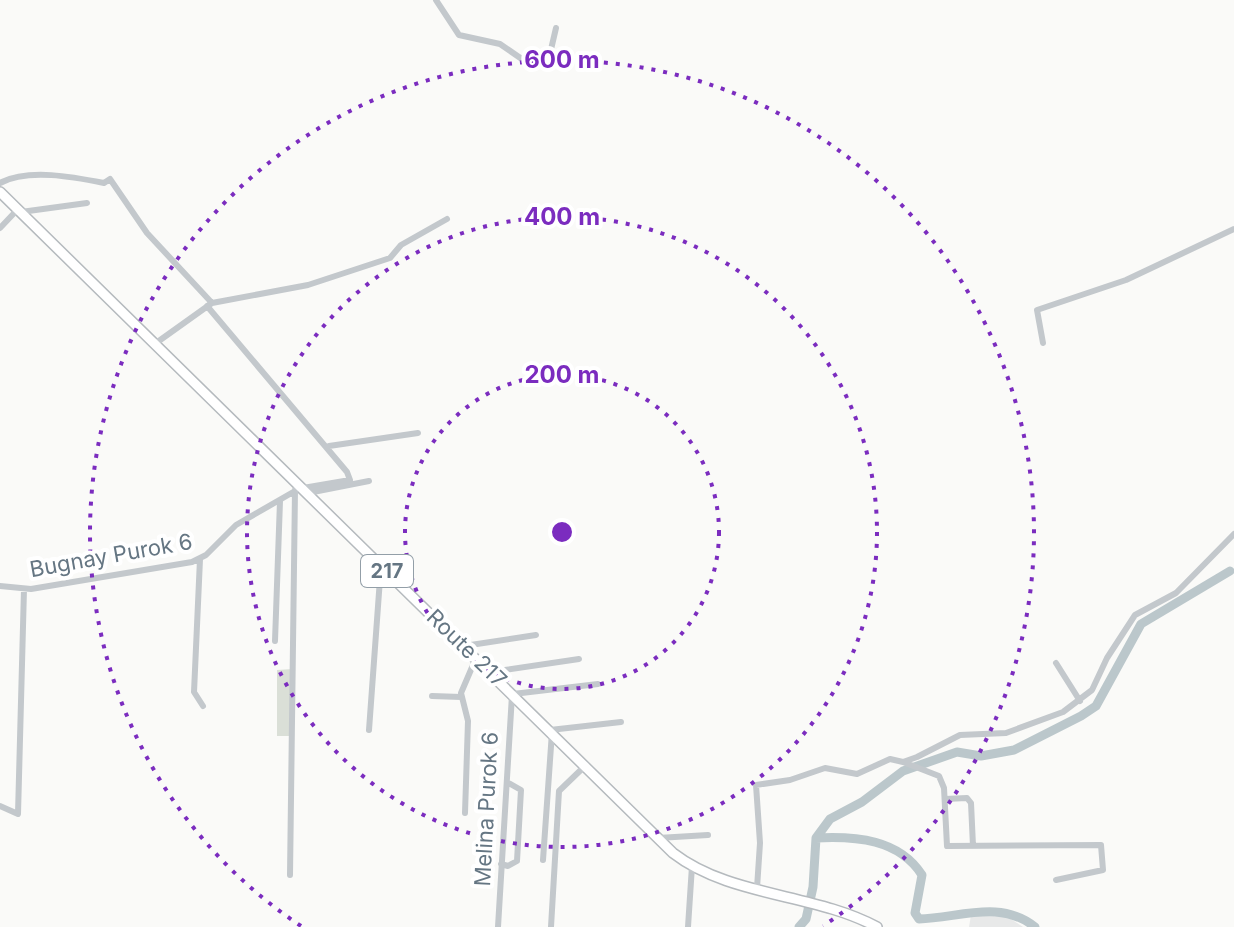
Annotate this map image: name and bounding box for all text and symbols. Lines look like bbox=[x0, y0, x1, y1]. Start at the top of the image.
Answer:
text: 600 m bbox=[524, 45, 600, 74]
text: 400 m bbox=[524, 202, 600, 231]
text: 200 m bbox=[524, 360, 600, 389]
centre of rings bbox=[548, 518, 576, 546]
street label: Bugnay Purok 6 bbox=[28, 528, 194, 582]
road number: 217 bbox=[361, 555, 413, 587]
street label: Route 217 bbox=[422, 604, 512, 692]
street label: Melina Purok 6 bbox=[469, 731, 503, 887]

